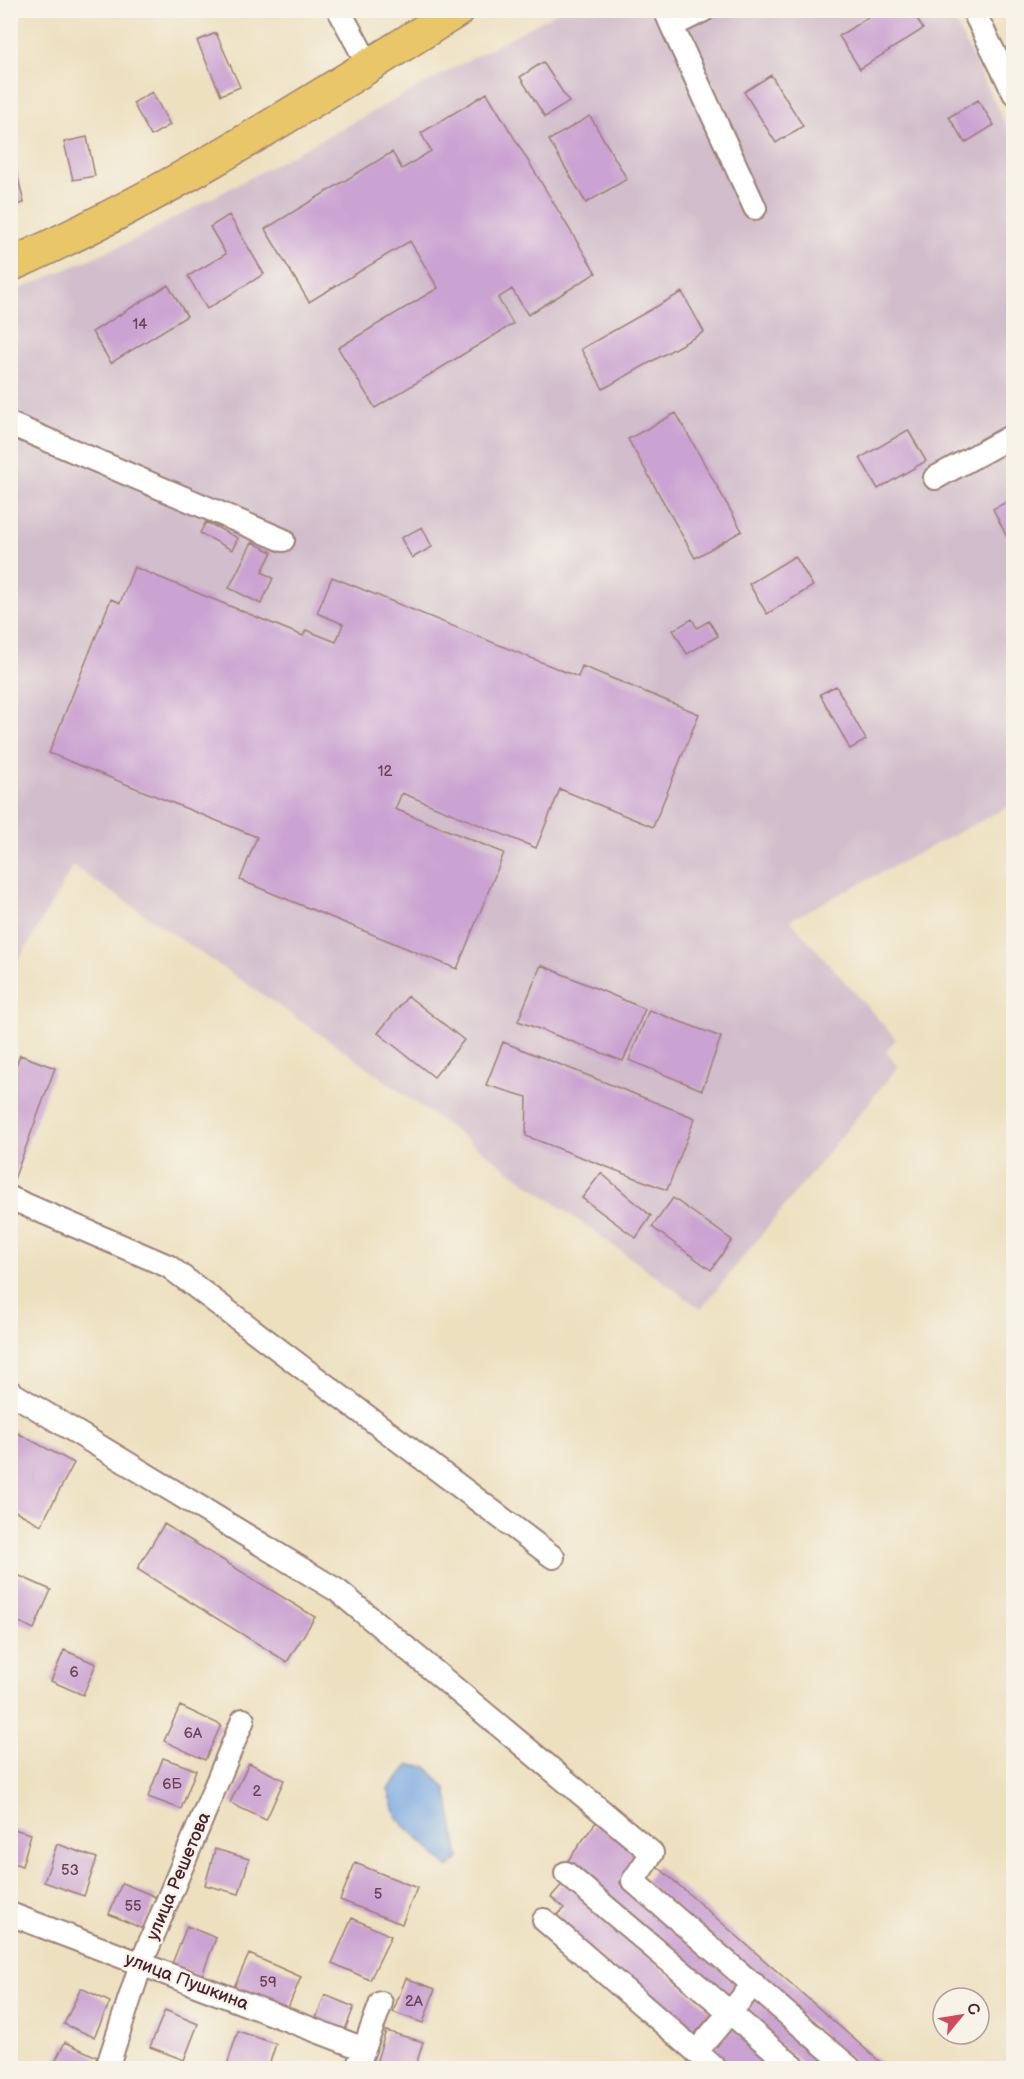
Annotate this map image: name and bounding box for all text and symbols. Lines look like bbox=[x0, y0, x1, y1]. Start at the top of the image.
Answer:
house number: 14 bbox=[133, 315, 147, 334]
house number: 12 bbox=[378, 762, 392, 781]
house number: 6 bbox=[69, 1663, 79, 1682]
house number: 6А bbox=[184, 1724, 203, 1743]
house number: 6Б bbox=[162, 1775, 182, 1794]
house number: 2 bbox=[253, 1782, 262, 1801]
street label: улица Решетова bbox=[142, 1809, 215, 1944]
house number: 53 bbox=[61, 1861, 79, 1880]
house number: 5 bbox=[374, 1885, 382, 1904]
house number: 55 bbox=[124, 1897, 142, 1916]
street label: улица Пушкина bbox=[122, 1948, 252, 2015]
house number: 59 bbox=[259, 1973, 277, 1992]
north arrow bbox=[931, 1986, 991, 2046]
house number: 2А bbox=[405, 1992, 424, 2011]
text: С bbox=[962, 2000, 984, 2019]

